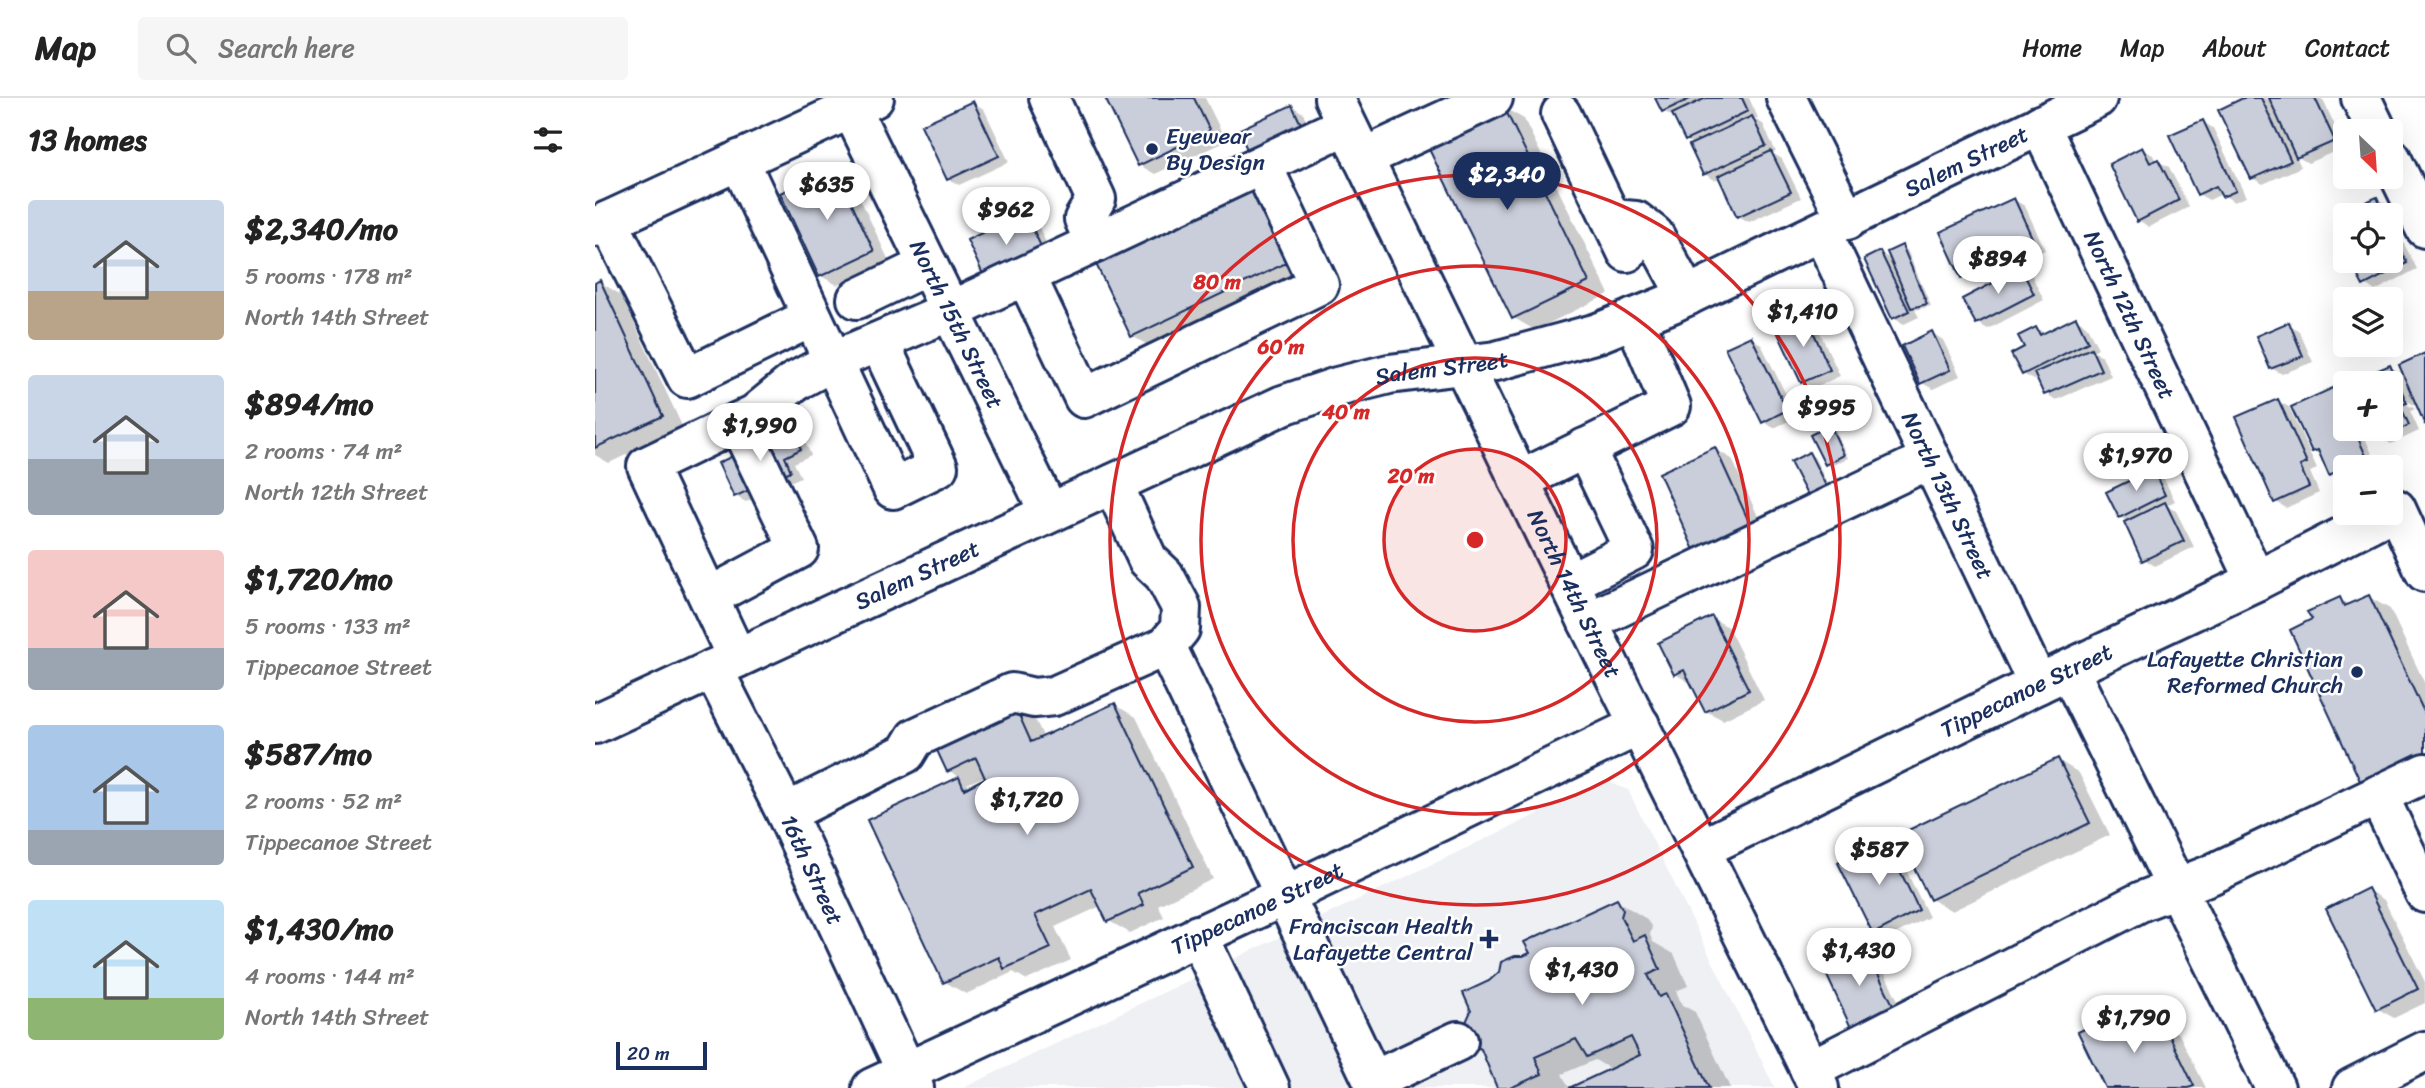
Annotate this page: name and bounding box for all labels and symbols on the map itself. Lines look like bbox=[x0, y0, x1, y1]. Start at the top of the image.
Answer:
street label: Salem Street bbox=[1897, 113, 2036, 209]
place label: Eyewear By Design bbox=[1166, 116, 1265, 183]
north arrow bbox=[2333, 119, 2403, 189]
marker: Eyewear By Design bbox=[1144, 141, 1160, 157]
pin: $2,340 bbox=[1450, 152, 1564, 212]
pin: $635 bbox=[786, 162, 868, 222]
pin: $962 bbox=[965, 188, 1047, 247]
street label: North 12th Street bbox=[2072, 223, 2188, 406]
street label: North 15th Street bbox=[898, 233, 1016, 416]
pin: $894 bbox=[1957, 236, 2039, 296]
text: 80 m bbox=[1192, 263, 1242, 301]
pin: $1,410 bbox=[1746, 289, 1860, 349]
text: 60 m bbox=[1257, 328, 1305, 366]
street label: Salem Street bbox=[1370, 338, 1513, 397]
pin: $995 bbox=[1786, 386, 1868, 445]
text: 40 m bbox=[1321, 393, 1371, 431]
pin: $1,990 bbox=[703, 404, 817, 463]
street label: North 13th Street bbox=[1890, 404, 2006, 587]
pin: $1,970 bbox=[2079, 434, 2193, 493]
text: 20 m bbox=[1387, 457, 1435, 495]
street label: North 14th Street bbox=[1516, 502, 1633, 686]
street label: Salem Street bbox=[848, 528, 987, 621]
centre of rings bbox=[1463, 528, 1487, 552]
street label: Tippecanoe Street bbox=[1933, 631, 2119, 749]
place label: Lafayette Christian Reformed Church bbox=[2147, 639, 2343, 706]
marker: Lafayette Christian Reformed Church bbox=[2349, 664, 2365, 680]
pin: $1,720 bbox=[970, 778, 1084, 837]
street label: 16th Street bbox=[769, 808, 856, 932]
pin: $587 bbox=[1838, 828, 1920, 887]
street label: Tippecanoe Street bbox=[1164, 850, 1351, 967]
place label: Franciscan Health Lafayette Central bbox=[1289, 906, 1473, 973]
pin: $1,430 bbox=[1802, 928, 1916, 988]
marker: Franciscan Health Lafayette Central bbox=[1479, 929, 1499, 949]
pin: $1,430 bbox=[1525, 948, 1639, 1007]
pin: $1,790 bbox=[2077, 996, 2191, 1055]
scale bar bbox=[616, 1039, 707, 1071]

